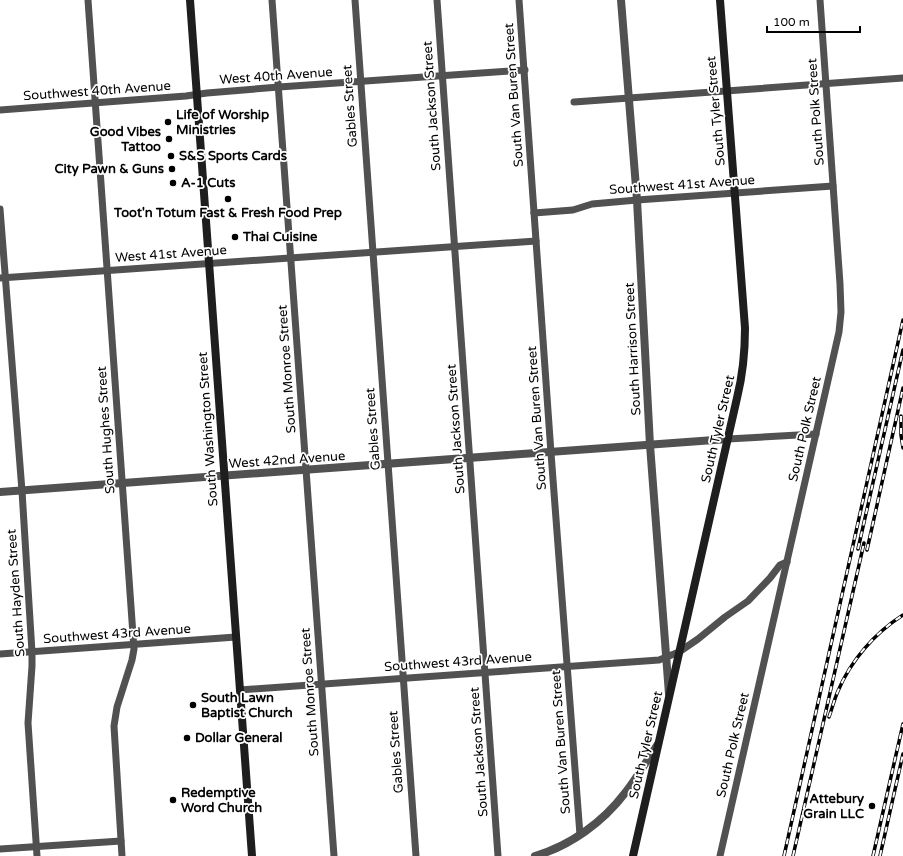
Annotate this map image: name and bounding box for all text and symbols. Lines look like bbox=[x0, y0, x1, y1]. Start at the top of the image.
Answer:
scale bar bbox=[767, 8, 860, 34]
text: 100 m bbox=[773, 15, 810, 29]
street label: South Van Buren Street bbox=[501, 22, 527, 168]
street label: South Jackson Street bbox=[419, 41, 445, 171]
street label: South Tyler Street bbox=[703, 55, 729, 167]
street label: South Polk Street bbox=[804, 58, 828, 166]
street label: West 40th Avenue bbox=[219, 64, 333, 88]
street label: Gables Street bbox=[339, 64, 361, 148]
street label: Southwest 40th Avenue bbox=[23, 78, 171, 104]
place label: Life of Worship Ministries bbox=[176, 107, 269, 138]
marker: Life of Worship Ministries bbox=[163, 117, 173, 127]
place label: Good Vibes Tattoo bbox=[90, 124, 161, 155]
marker: Good Vibes Tattoo bbox=[164, 134, 174, 144]
place label: S&S Sports Cards bbox=[179, 148, 287, 164]
marker: S&S Sports Cards bbox=[166, 151, 176, 161]
place label: City Pawn & Guns bbox=[54, 161, 164, 177]
marker: City Pawn & Guns bbox=[167, 164, 177, 174]
street label: Southwest 41st Avenue bbox=[609, 172, 755, 198]
place label: A-1 Cuts bbox=[181, 175, 235, 191]
marker: A-1 Cuts bbox=[168, 178, 178, 188]
marker: Toot'n Totum Fast & Fresh Food Prep bbox=[223, 194, 233, 204]
place label: Toot'n Totum Fast & Fresh Food Prep bbox=[113, 205, 342, 221]
place label: Thai Cuisine bbox=[242, 229, 318, 245]
marker: Thai Cuisine bbox=[230, 232, 240, 242]
street label: West 41st Avenue bbox=[115, 242, 227, 266]
street label: South Harrison Street bbox=[622, 282, 644, 416]
street label: South Monroe Street bbox=[275, 304, 299, 434]
street label: South Van Buren Street bbox=[524, 345, 550, 491]
street label: South Washington Street bbox=[195, 351, 221, 507]
street label: South Jackson Street bbox=[443, 364, 469, 494]
street label: South Hughes Street bbox=[94, 366, 118, 494]
street label: South Tyler Street bbox=[698, 373, 738, 484]
street label: South Polk Street bbox=[785, 375, 825, 483]
street label: Gables Street bbox=[362, 387, 384, 471]
street label: West 42nd Avenue bbox=[228, 448, 346, 472]
street label: South Hayden Street bbox=[4, 529, 28, 657]
street label: Southwest 43rd Avenue bbox=[43, 621, 191, 647]
street label: South Monroe Street bbox=[298, 627, 322, 757]
street label: Southwest 43rd Avenue bbox=[384, 649, 532, 675]
street label: South Van Buren Street bbox=[548, 669, 574, 815]
street label: South Jackson Street bbox=[466, 687, 492, 817]
street label: South Tyler Street bbox=[626, 689, 666, 800]
place label: South Lawn Baptist Church bbox=[201, 690, 293, 721]
street label: South Polk Street bbox=[713, 691, 753, 799]
marker: South Lawn Baptist Church bbox=[188, 700, 198, 710]
street label: Gables Street bbox=[385, 710, 407, 794]
place label: Dollar General bbox=[195, 730, 283, 746]
marker: Dollar General bbox=[182, 733, 192, 743]
place label: Redemptive Word Church bbox=[181, 785, 262, 816]
place label: Attebury Grain LLC bbox=[803, 791, 864, 822]
marker: Redemptive Word Church bbox=[168, 795, 178, 805]
marker: Attebury Grain LLC bbox=[867, 801, 877, 811]

